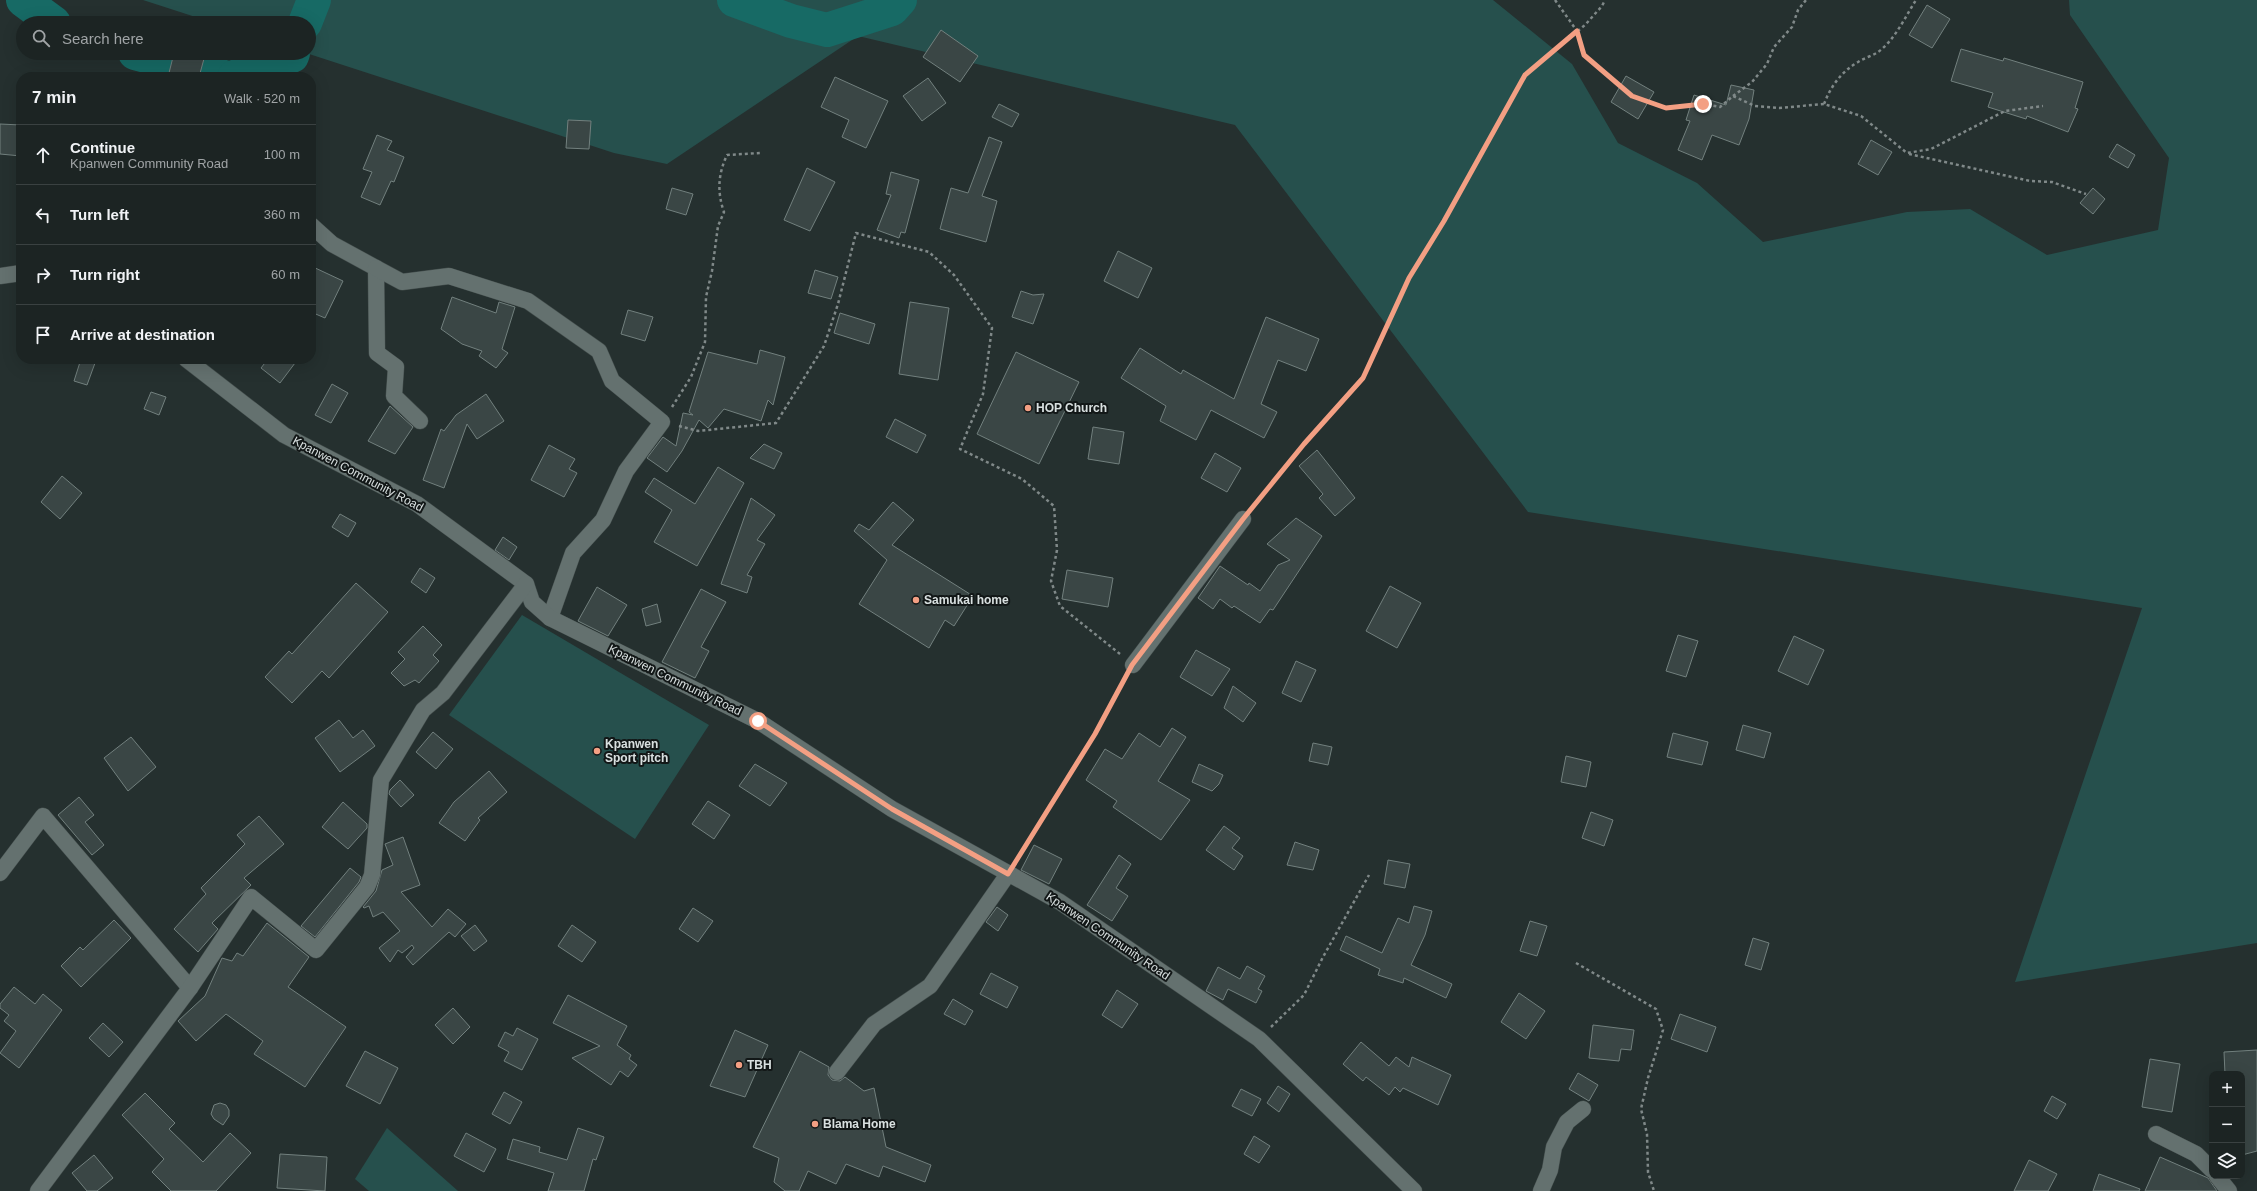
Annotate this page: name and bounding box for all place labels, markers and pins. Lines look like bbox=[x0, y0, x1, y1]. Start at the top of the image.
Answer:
place label: HOP Church bbox=[1036, 401, 1107, 415]
marker: HOP Church bbox=[1023, 403, 1033, 413]
place label: Samukai home bbox=[924, 593, 1009, 607]
marker: Samukai home bbox=[911, 595, 921, 605]
place label: Kpanwen Sport pitch bbox=[605, 737, 668, 765]
marker: Kpanwen Sport pitch bbox=[592, 746, 602, 756]
place label: TBH bbox=[747, 1058, 772, 1072]
marker: TBH bbox=[734, 1060, 744, 1070]
place label: Blama Home bbox=[823, 1117, 896, 1131]
marker: Blama Home bbox=[810, 1119, 820, 1129]

